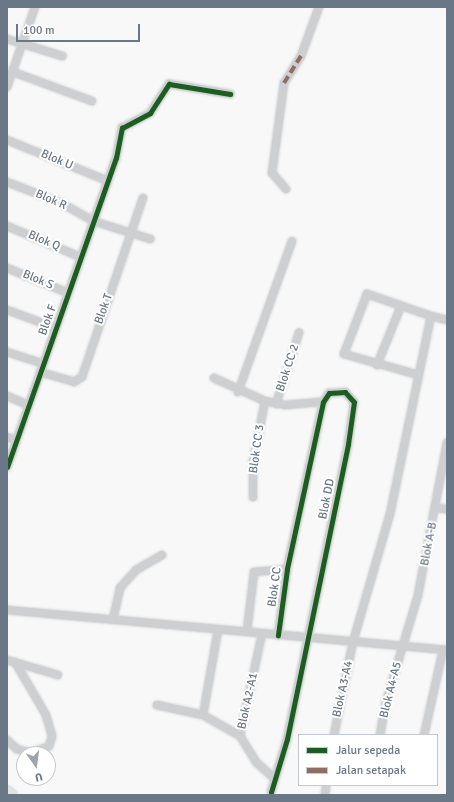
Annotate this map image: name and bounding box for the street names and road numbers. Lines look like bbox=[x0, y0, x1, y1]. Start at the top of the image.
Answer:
street label: Blok U bbox=[39, 147, 75, 173]
street label: Blok R bbox=[33, 187, 69, 213]
street label: Blok Q bbox=[26, 228, 62, 254]
street label: Blok S bbox=[20, 267, 56, 293]
street label: Blok T bbox=[92, 292, 116, 326]
street label: Blok F bbox=[36, 303, 60, 337]
street label: Blok CC 2 bbox=[274, 342, 302, 394]
street label: Blok CC 3 bbox=[246, 424, 268, 474]
street label: Blok DD bbox=[316, 477, 338, 521]
street label: Blok A-B bbox=[418, 521, 440, 567]
street label: Blok CC bbox=[265, 566, 285, 608]
street label: Blok A3-A4 bbox=[330, 659, 356, 719]
street label: Blok A4-A5 bbox=[377, 660, 405, 720]
street label: Blok A2-A1 bbox=[235, 671, 261, 731]

